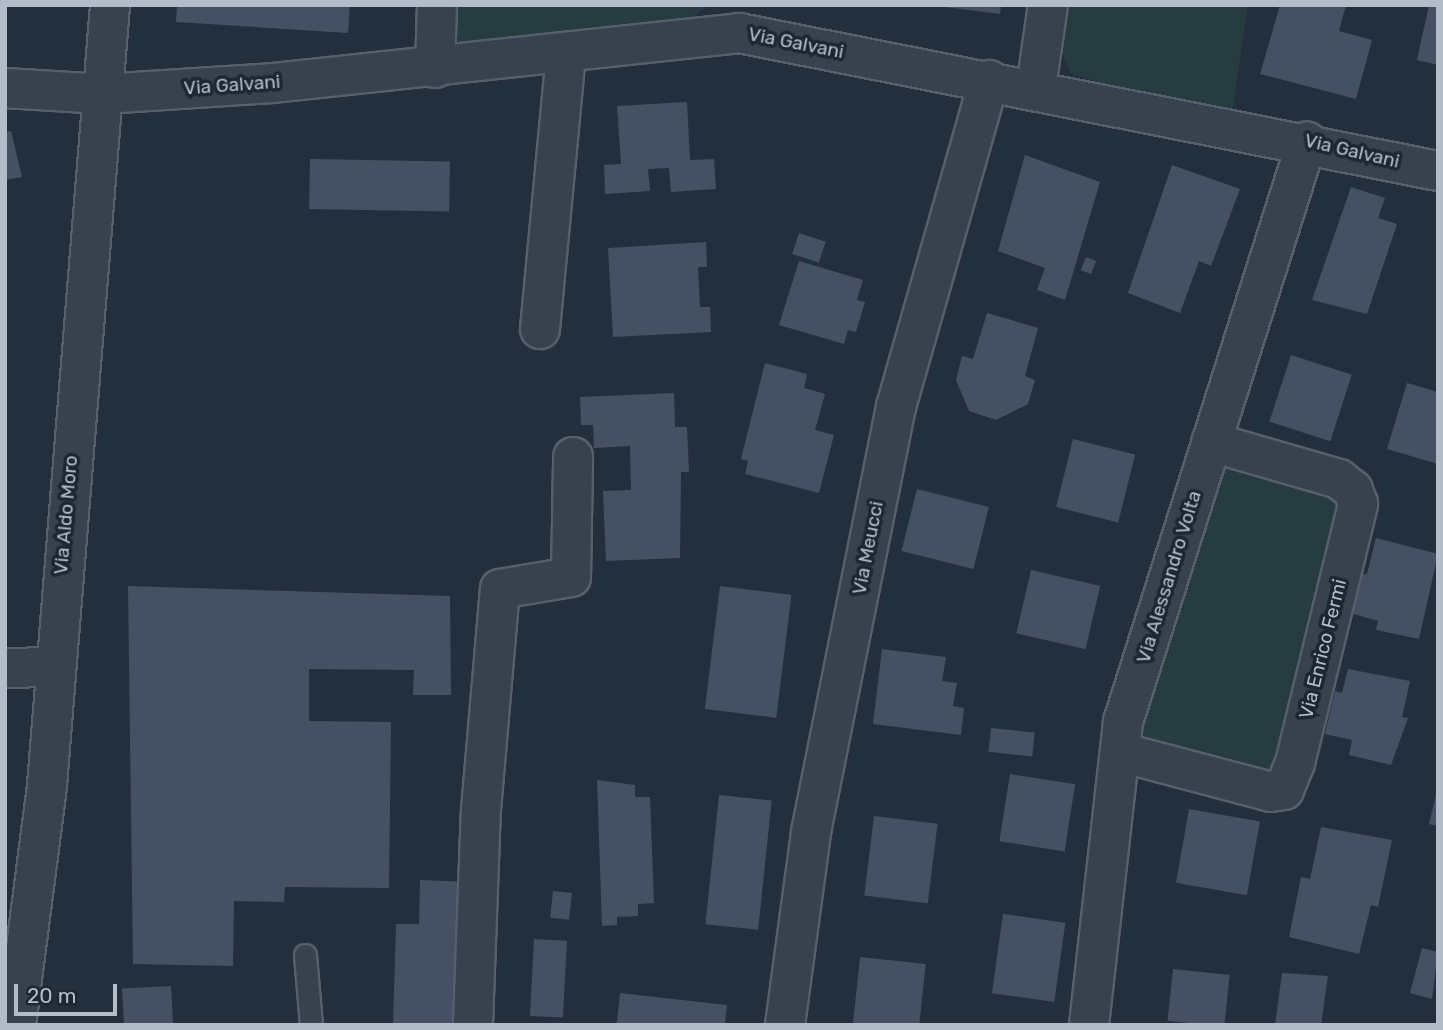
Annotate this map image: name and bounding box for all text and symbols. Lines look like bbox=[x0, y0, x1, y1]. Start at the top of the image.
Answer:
street label: Via Galvani bbox=[746, 23, 846, 63]
street label: Via Galvani bbox=[183, 70, 281, 100]
street label: Via Galvani bbox=[1302, 129, 1402, 173]
street label: Via Aldo Moro bbox=[49, 454, 83, 576]
street label: Via Alessandro Volta bbox=[1132, 487, 1206, 667]
street label: Via Meucci bbox=[848, 499, 888, 597]
street label: Via Enrico Fermi bbox=[1295, 577, 1351, 721]
scale bar bbox=[18, 970, 121, 1014]
text: 20 m bbox=[27, 983, 76, 1008]

